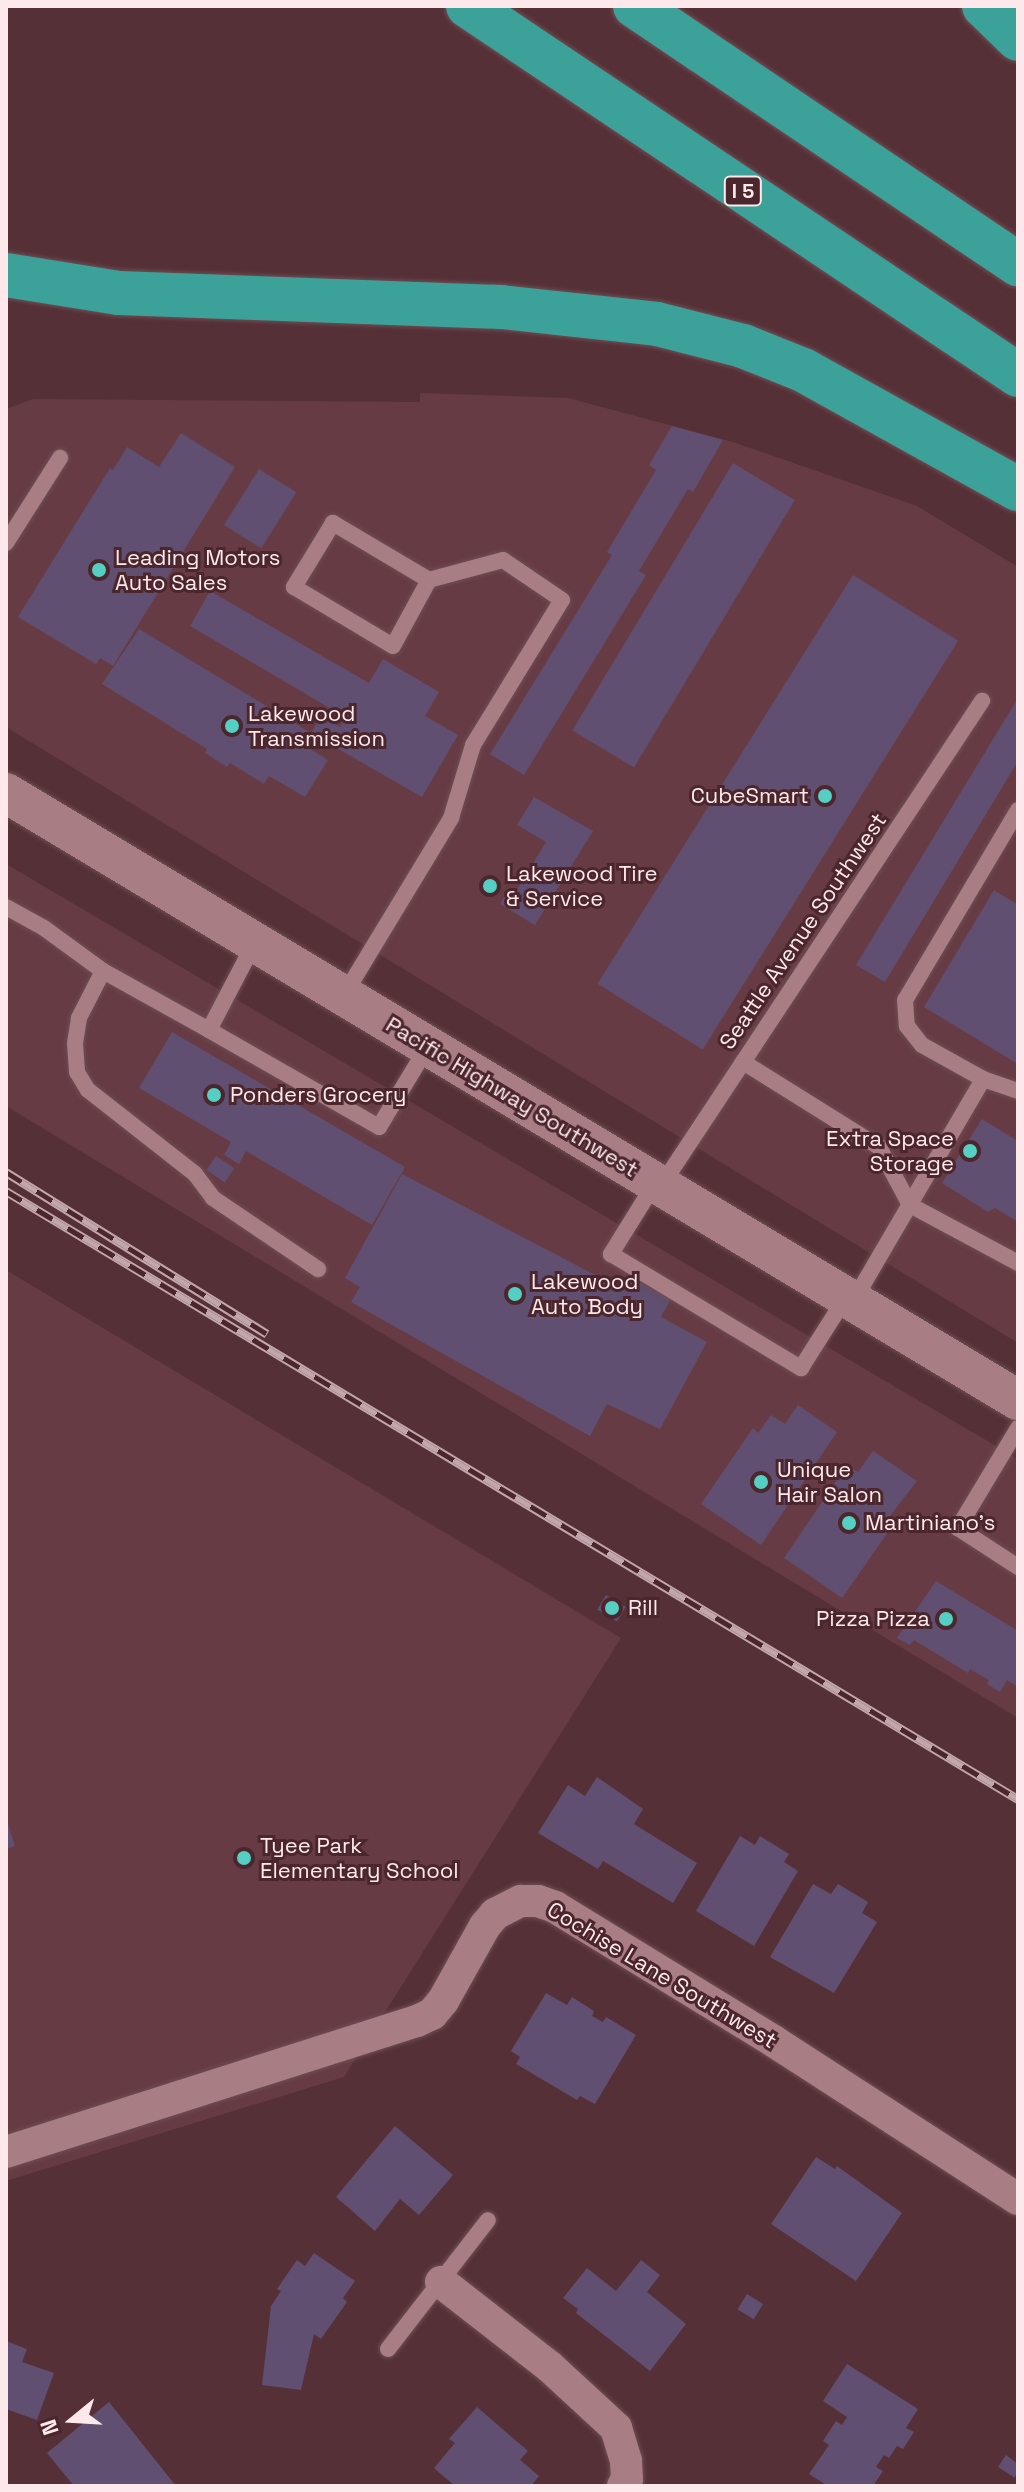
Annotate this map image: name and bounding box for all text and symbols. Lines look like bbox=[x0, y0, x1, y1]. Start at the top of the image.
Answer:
road number: I 5 bbox=[723, 175, 763, 207]
place label: Leading Motors Auto Sales bbox=[115, 544, 280, 596]
marker: Leading Motors Auto Sales bbox=[90, 561, 108, 579]
place label: Lakewood Transmission bbox=[248, 700, 385, 752]
marker: Lakewood Transmission bbox=[223, 717, 241, 735]
place label: CubeSmart bbox=[691, 783, 809, 809]
marker: CubeSmart bbox=[816, 787, 834, 805]
street label: Seattle Avenue Southwest bbox=[714, 808, 892, 1054]
place label: Lakewood Tire & Service bbox=[506, 860, 658, 912]
marker: Lakewood Tire & Service bbox=[481, 877, 499, 895]
street label: Pacific Highway Southwest bbox=[381, 1011, 643, 1183]
place label: Ponders Grocery bbox=[230, 1082, 406, 1108]
marker: Ponders Grocery bbox=[205, 1086, 223, 1104]
place label: Extra Space Storage bbox=[826, 1125, 954, 1176]
marker: Extra Space Storage bbox=[961, 1142, 979, 1160]
place label: Lakewood Auto Body bbox=[531, 1268, 643, 1320]
marker: Lakewood Auto Body bbox=[506, 1285, 524, 1303]
place label: Unique Hair Salon bbox=[777, 1456, 882, 1508]
marker: Unique Hair Salon bbox=[752, 1473, 770, 1491]
place label: Martiniano's bbox=[865, 1510, 995, 1536]
marker: Martiniano's bbox=[840, 1514, 858, 1532]
place label: Rill bbox=[628, 1595, 658, 1621]
marker: Rill bbox=[603, 1599, 621, 1617]
place label: Pizza Pizza bbox=[816, 1606, 930, 1632]
marker: Pizza Pizza bbox=[937, 1610, 955, 1628]
place label: Tyee Park Elementary School bbox=[260, 1832, 459, 1884]
marker: Tyee Park Elementary School bbox=[235, 1849, 253, 1867]
street label: Cochise Lane Southwest bbox=[543, 1896, 781, 2054]
north arrow bbox=[32, 2380, 112, 2460]
text: N bbox=[34, 2416, 65, 2439]

